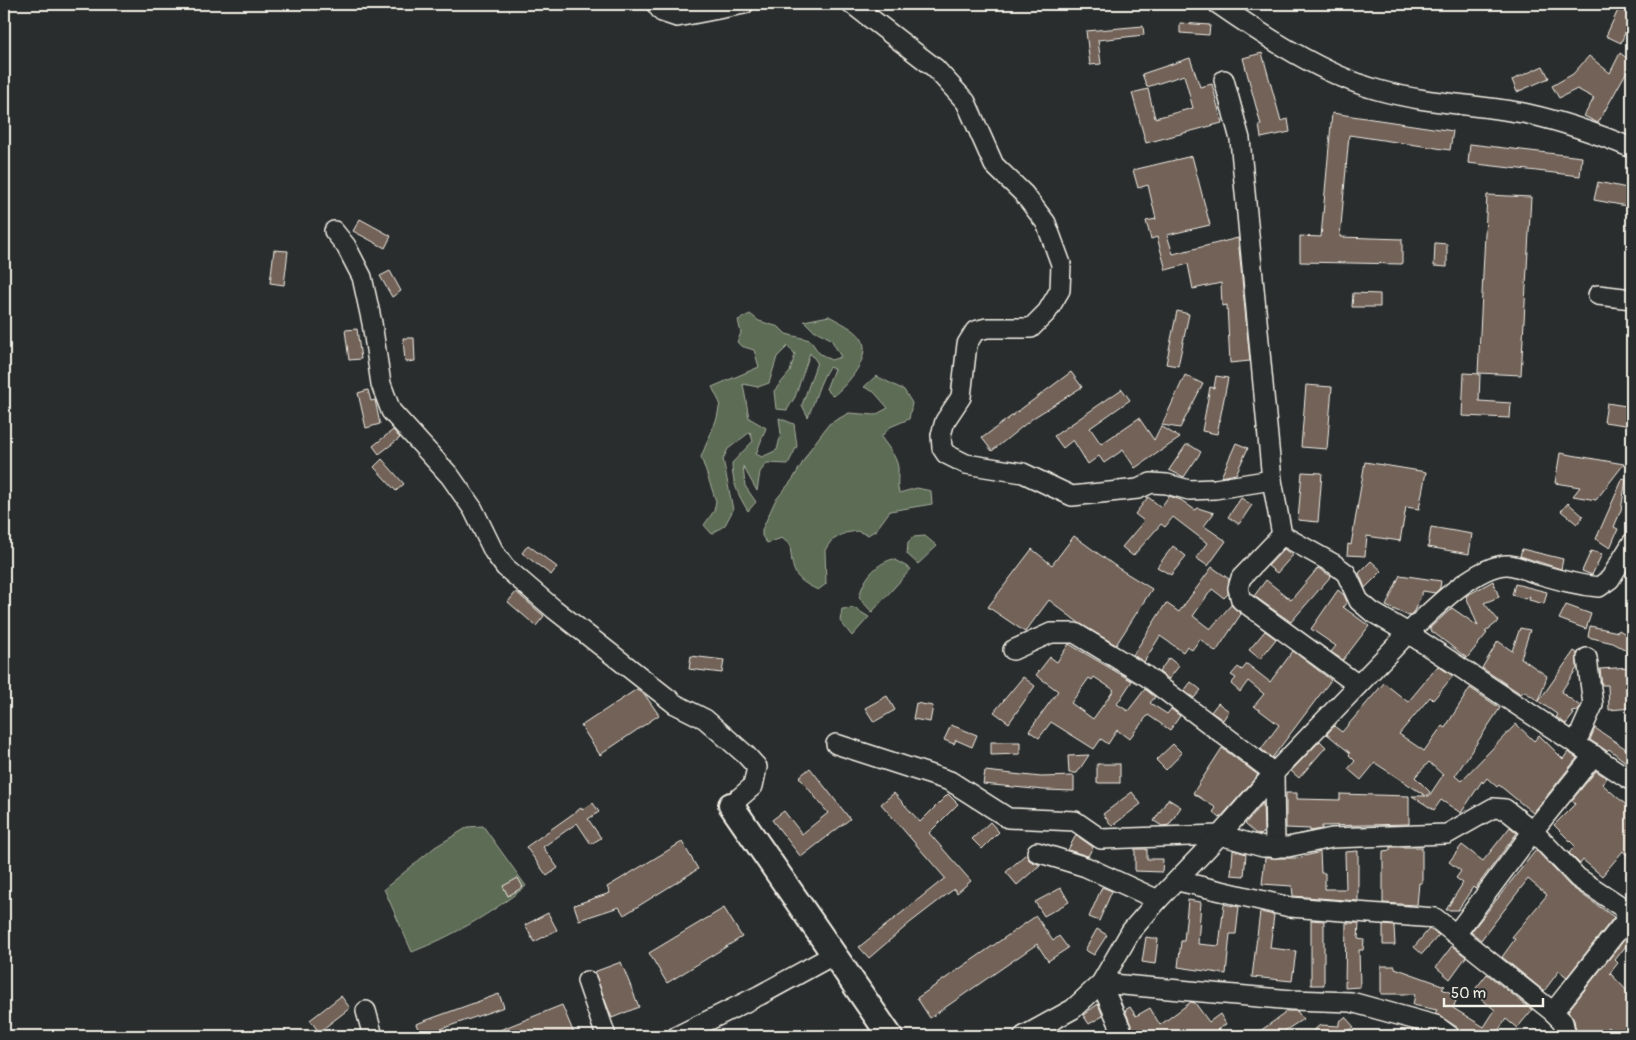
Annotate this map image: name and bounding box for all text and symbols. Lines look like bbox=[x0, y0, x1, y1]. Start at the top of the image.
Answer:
scale bar bbox=[1444, 975, 1542, 1007]
text: 50 m bbox=[1451, 984, 1486, 1003]

